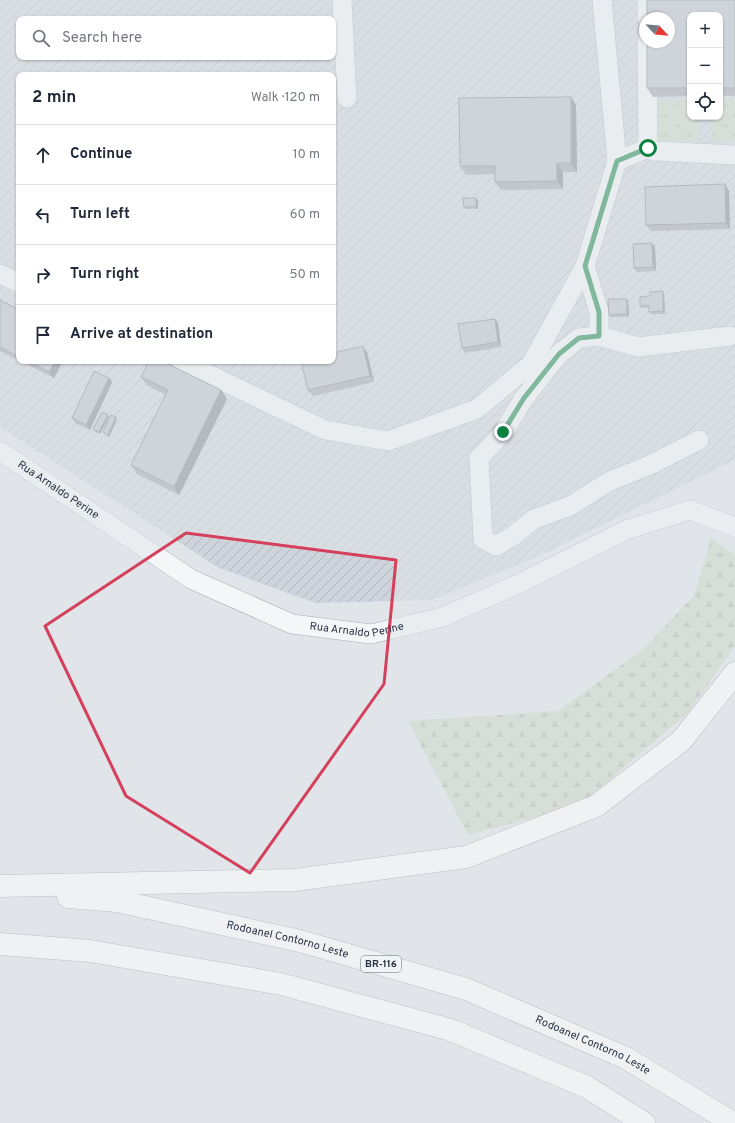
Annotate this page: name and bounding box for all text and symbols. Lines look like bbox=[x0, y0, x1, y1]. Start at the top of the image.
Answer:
north arrow bbox=[639, 12, 675, 48]
map controls bbox=[687, 12, 723, 120]
button: + bbox=[687, 12, 723, 48]
search box bbox=[16, 16, 336, 60]
icon: search bbox=[30, 27, 52, 49]
text: Search here bbox=[62, 29, 142, 48]
button: − bbox=[687, 48, 723, 84]
button: locate bbox=[687, 84, 723, 120]
text: 2 min bbox=[32, 87, 76, 109]
text: Walk · 120 m bbox=[251, 90, 320, 106]
route start bbox=[639, 139, 657, 157]
icon: ahead bbox=[32, 144, 54, 166]
text: Continue bbox=[70, 145, 132, 164]
text: 10 m bbox=[293, 147, 320, 163]
icon: left bbox=[32, 204, 54, 226]
text: Turn left bbox=[70, 205, 130, 224]
text: 60 m bbox=[290, 207, 320, 223]
icon: right bbox=[32, 264, 54, 286]
text: Turn right bbox=[70, 265, 139, 284]
text: 50 m bbox=[290, 267, 320, 283]
icon: arrive bbox=[32, 324, 54, 346]
text: Arrive at destination bbox=[70, 325, 213, 344]
route end bbox=[494, 423, 512, 441]
street label: Rua Arnaldo Perine bbox=[15, 458, 102, 522]
street label: Rua Arnaldo Perine bbox=[309, 619, 405, 641]
street label: Rodoanel Contorno Leste bbox=[225, 918, 350, 962]
road number: BR-116 bbox=[361, 956, 401, 972]
street label: Rodoanel Contorno Leste bbox=[533, 1013, 653, 1078]

